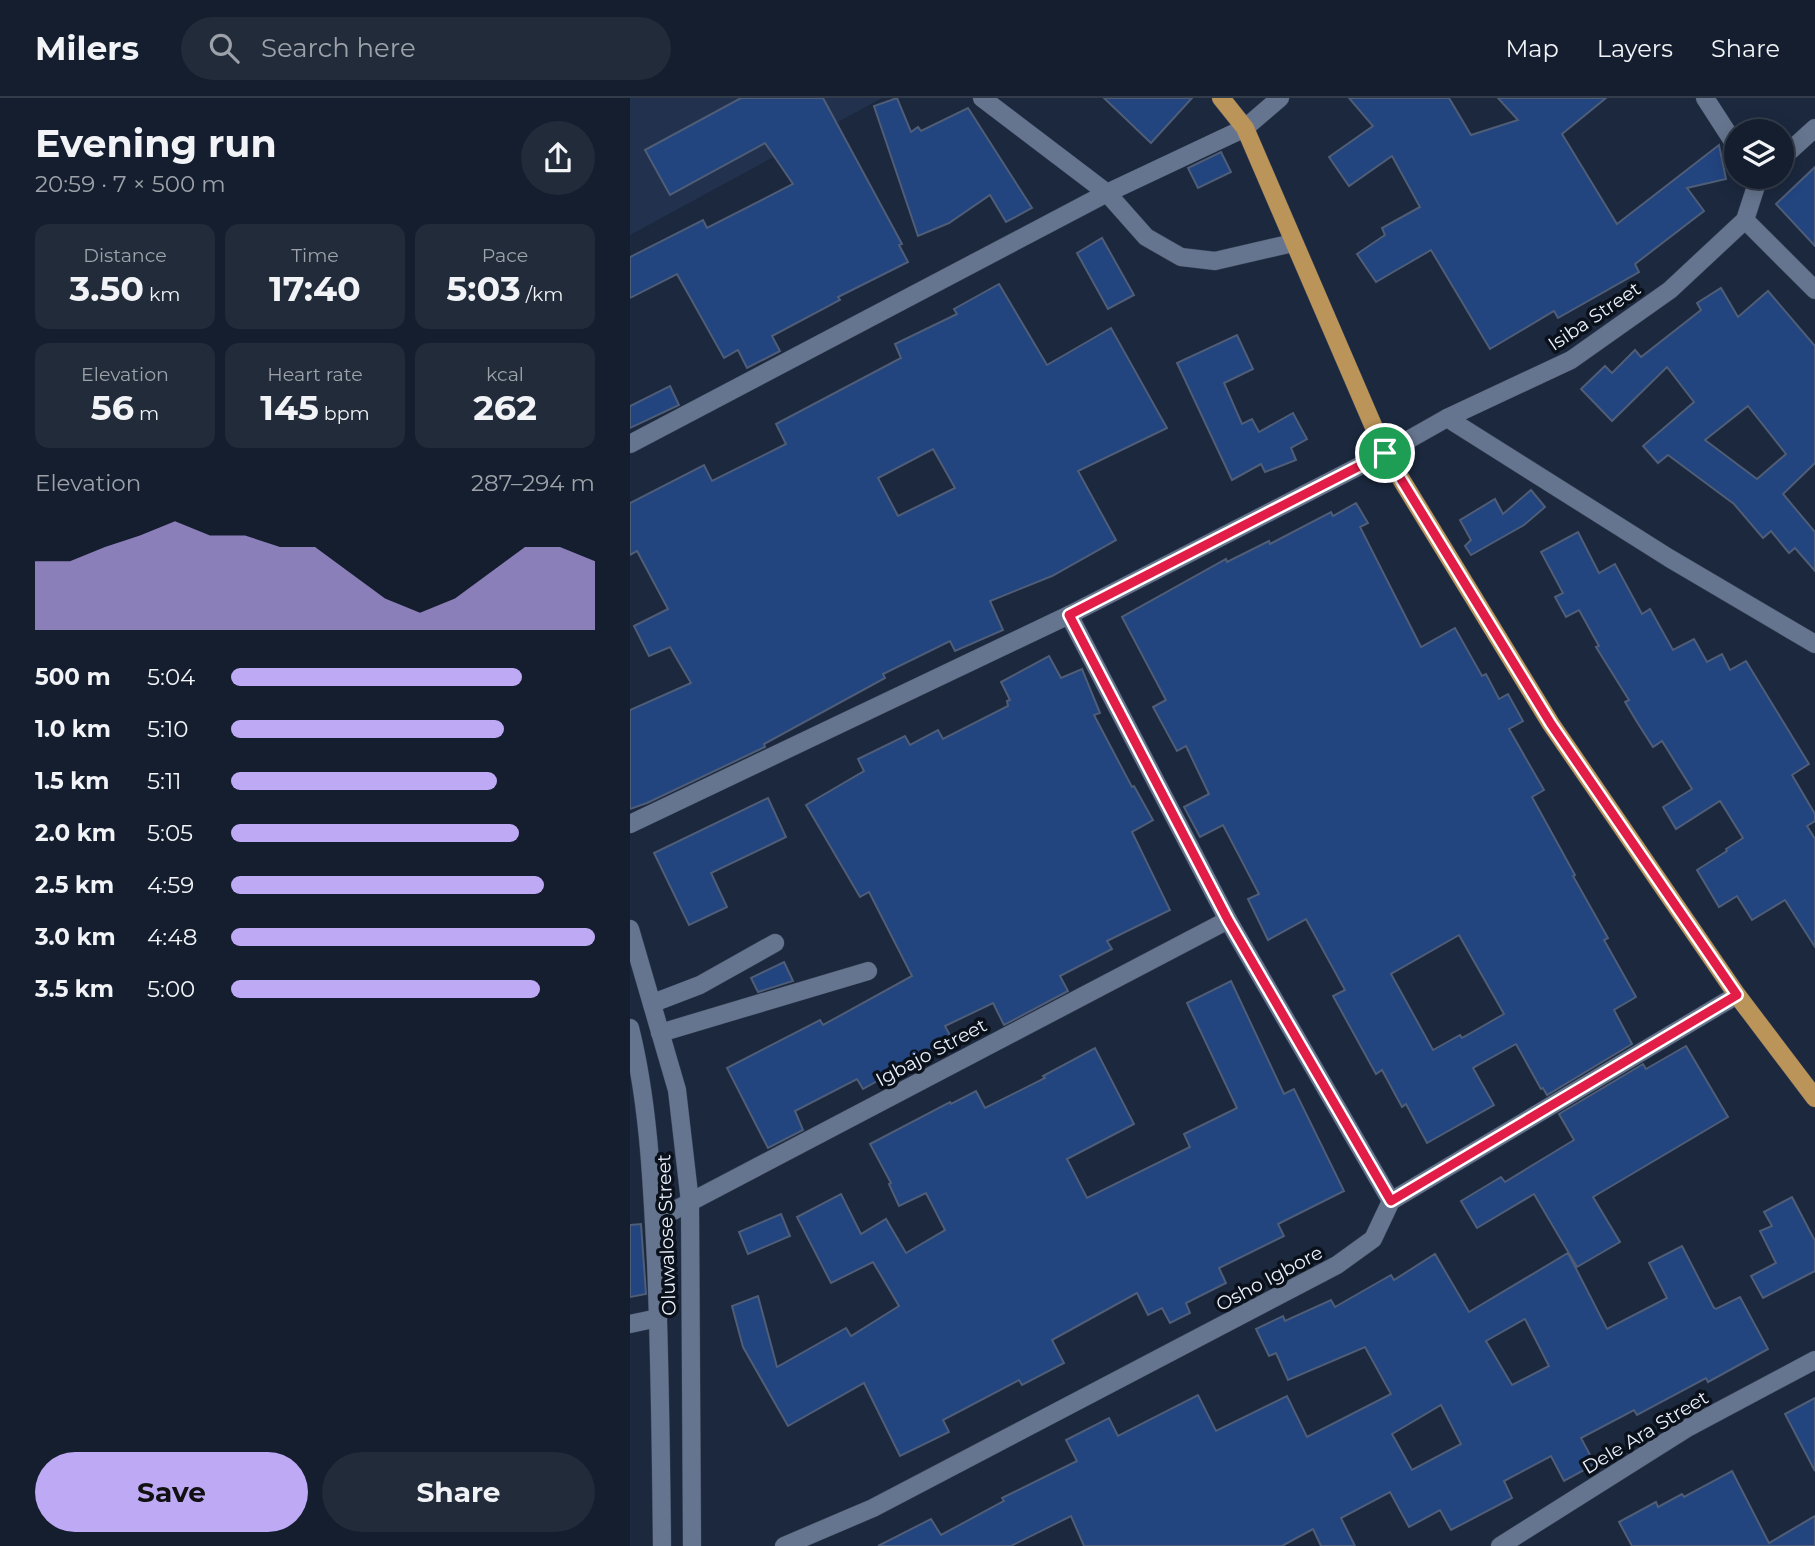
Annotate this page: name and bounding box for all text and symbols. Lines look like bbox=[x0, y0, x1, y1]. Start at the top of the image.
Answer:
search box bbox=[181, 17, 671, 80]
text: Milers bbox=[35, 28, 139, 68]
icon: search bbox=[205, 29, 243, 67]
text: Search here bbox=[261, 32, 416, 64]
text: Map bbox=[1505, 34, 1559, 63]
text: Layers bbox=[1597, 34, 1673, 63]
text: Share bbox=[1711, 34, 1780, 63]
map controls bbox=[1724, 119, 1794, 189]
button: layers bbox=[1724, 119, 1794, 189]
text: Evening run bbox=[35, 120, 277, 167]
button: share bbox=[521, 121, 595, 195]
text: 20:59 · 7 × 500 m bbox=[35, 170, 226, 198]
text: Distance bbox=[83, 244, 167, 267]
text: Time bbox=[291, 244, 339, 267]
text: Pace bbox=[482, 244, 528, 267]
text: 3.50 bbox=[70, 267, 144, 310]
text: 17:40 bbox=[269, 267, 361, 310]
text: 5:03 bbox=[447, 267, 521, 310]
street label: Isiba Street bbox=[1544, 277, 1645, 356]
text: km bbox=[144, 283, 180, 306]
text: /km bbox=[521, 283, 563, 306]
text: Elevation bbox=[81, 363, 169, 386]
text: Heart rate bbox=[267, 363, 363, 386]
text: kcal bbox=[486, 363, 524, 386]
text: 56 bbox=[91, 386, 134, 429]
text: 145 bbox=[260, 386, 319, 429]
text: 262 bbox=[473, 386, 537, 429]
text: m bbox=[134, 402, 159, 425]
text: bpm bbox=[319, 402, 370, 425]
pin bbox=[1355, 423, 1415, 483]
icon: arrive bbox=[1366, 434, 1404, 472]
text: Elevation bbox=[35, 469, 141, 497]
text: 287–294 m bbox=[471, 469, 595, 497]
text: 500 m bbox=[35, 663, 111, 691]
text: 5:04 bbox=[147, 663, 195, 691]
text: 1.0 km bbox=[35, 715, 111, 743]
text: 5:10 bbox=[147, 715, 188, 743]
text: 1.5 km bbox=[35, 767, 109, 795]
text: 5:11 bbox=[147, 767, 182, 795]
text: 2.0 km bbox=[35, 819, 116, 847]
text: 5:05 bbox=[147, 819, 193, 847]
text: 2.5 km bbox=[35, 871, 114, 899]
text: 4:59 bbox=[147, 871, 194, 899]
text: 3.0 km bbox=[35, 923, 116, 951]
text: 4:48 bbox=[147, 923, 197, 951]
text: 3.5 km bbox=[35, 975, 114, 1003]
text: 5:00 bbox=[147, 975, 195, 1003]
street label: Igbajo Street bbox=[872, 1013, 991, 1091]
street label: Oluwalose Street bbox=[652, 1154, 681, 1316]
street label: Osho Igbore bbox=[1212, 1241, 1326, 1316]
street label: Dele Ara Street bbox=[1578, 1386, 1713, 1479]
button: Save bbox=[35, 1452, 308, 1532]
button: Share bbox=[322, 1452, 595, 1532]

